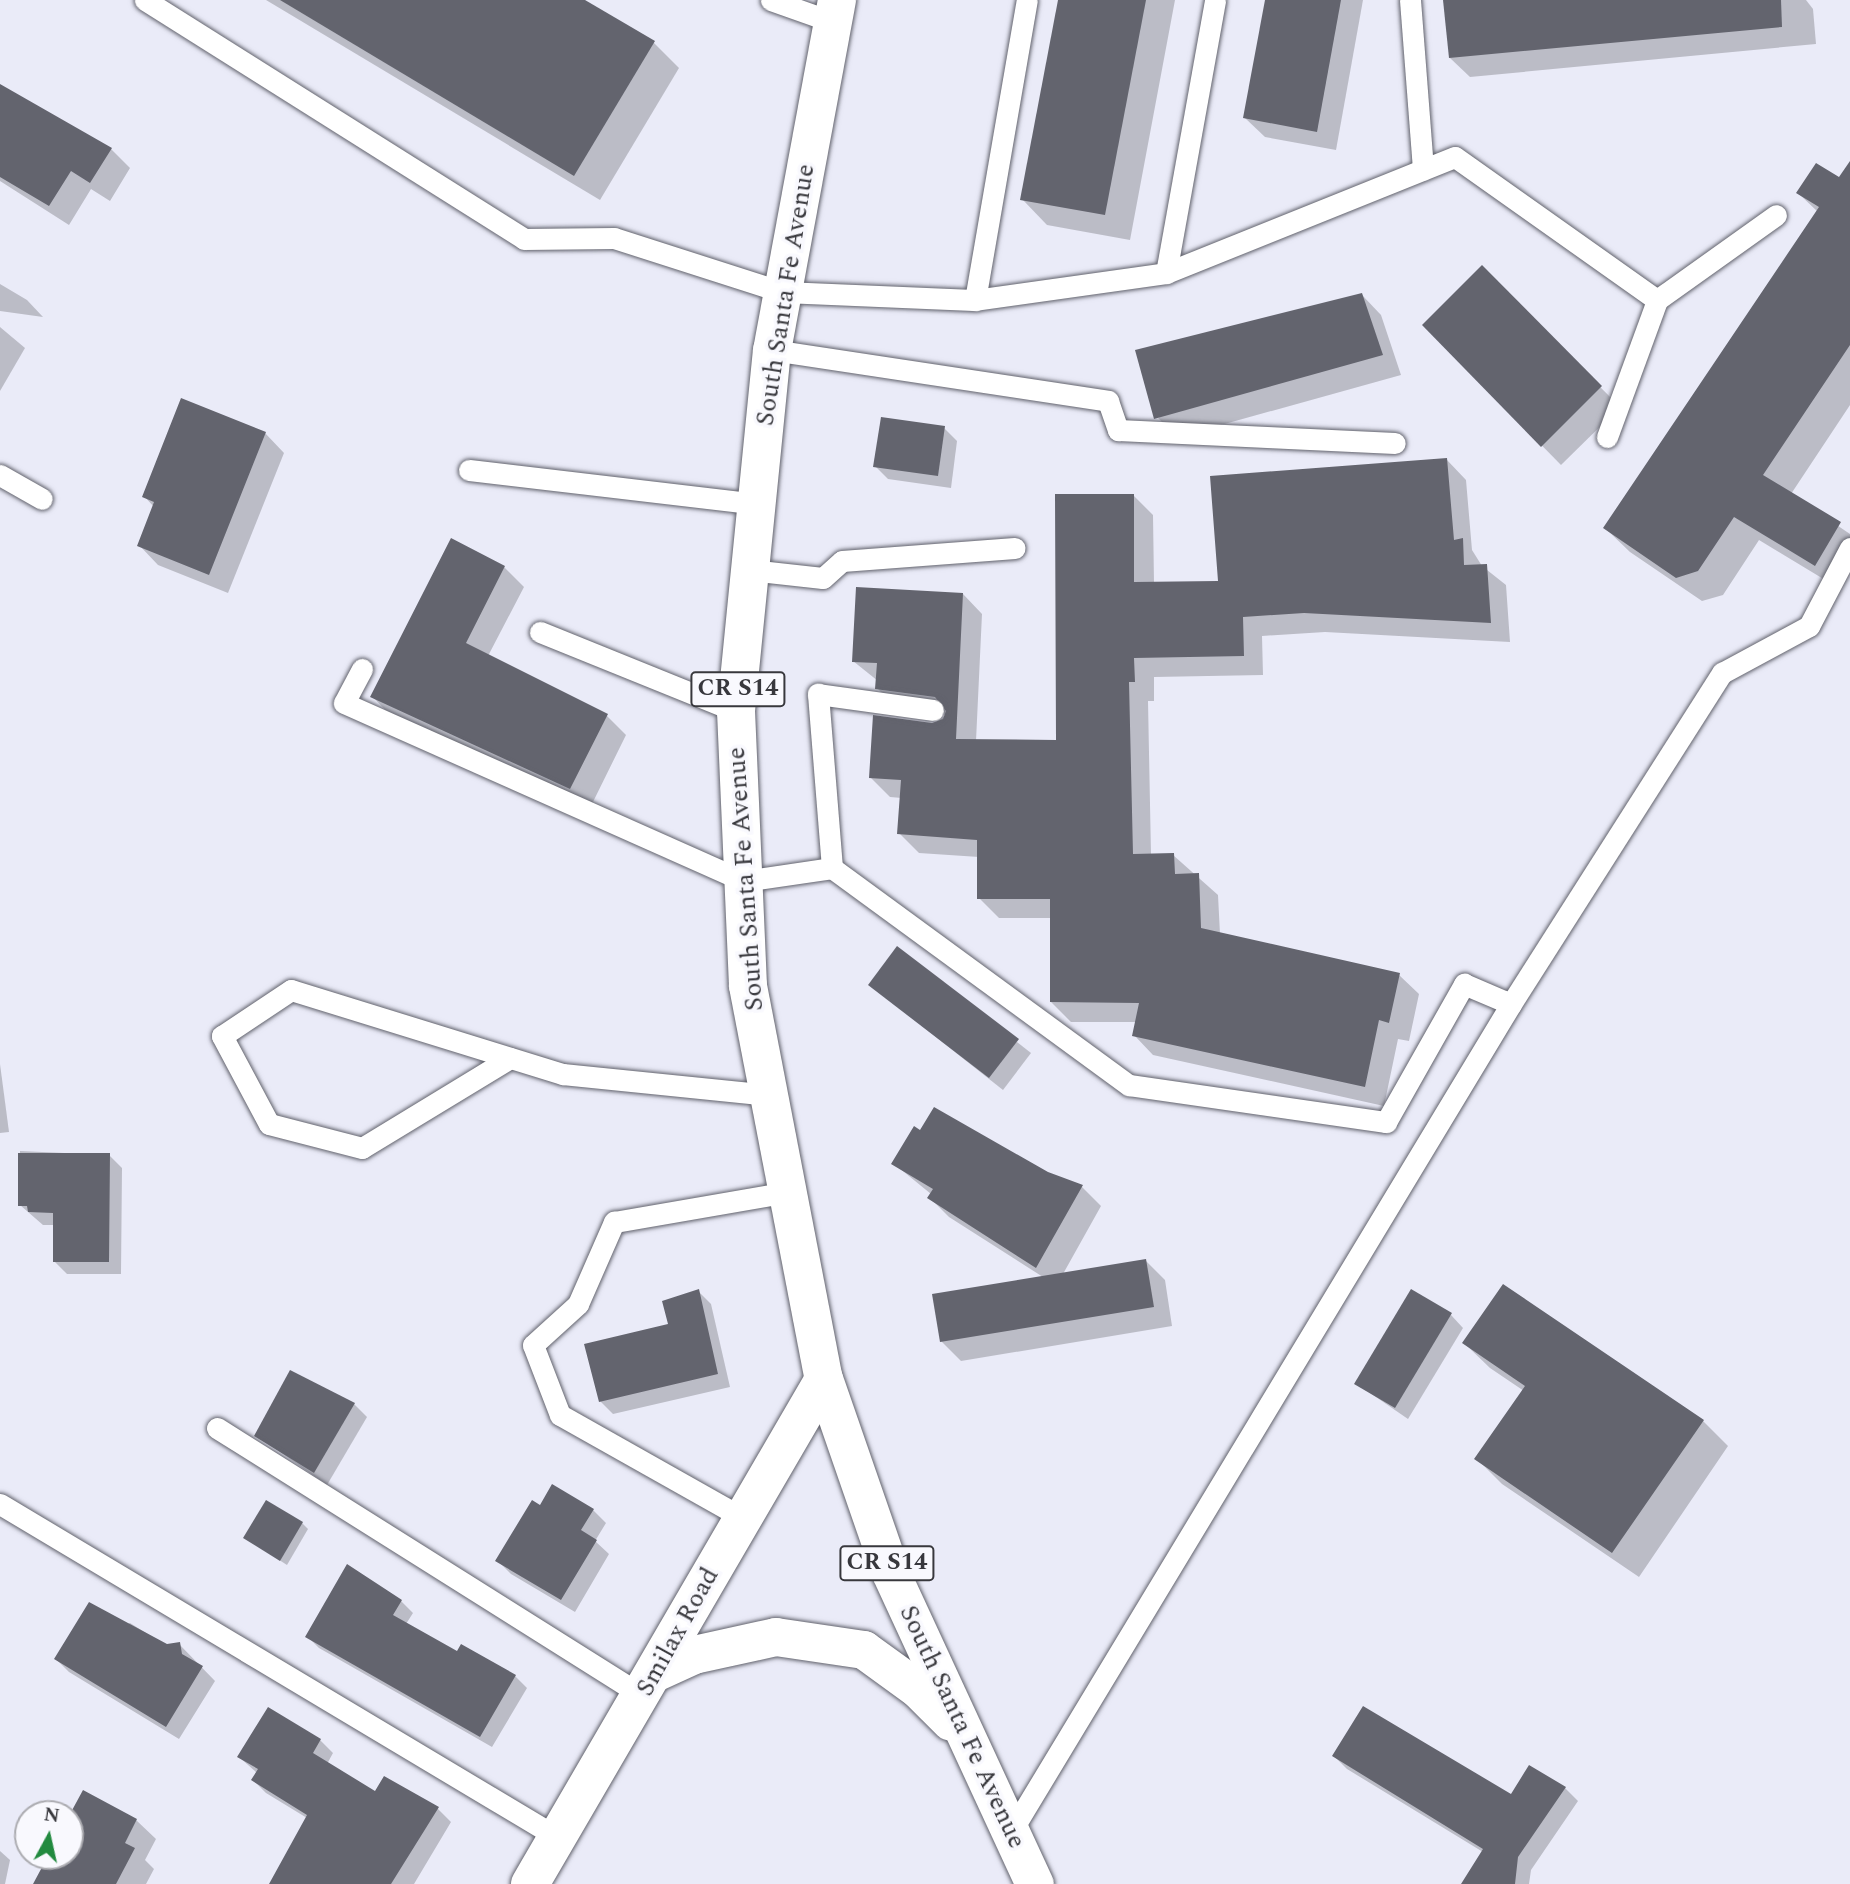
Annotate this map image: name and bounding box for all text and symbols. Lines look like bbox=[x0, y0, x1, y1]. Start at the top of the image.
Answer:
street label: South Santa Fe Avenue bbox=[750, 162, 822, 428]
road number: CR S14 bbox=[689, 668, 787, 710]
street label: South Santa Fe Avenue bbox=[721, 746, 771, 1012]
road number: CR S14 bbox=[838, 1542, 936, 1583]
street label: Smilax Road bbox=[630, 1562, 726, 1702]
street label: South Santa Fe Avenue bbox=[892, 1601, 1032, 1853]
north arrow bbox=[14, 1800, 84, 1870]
text: N bbox=[42, 1800, 61, 1831]

